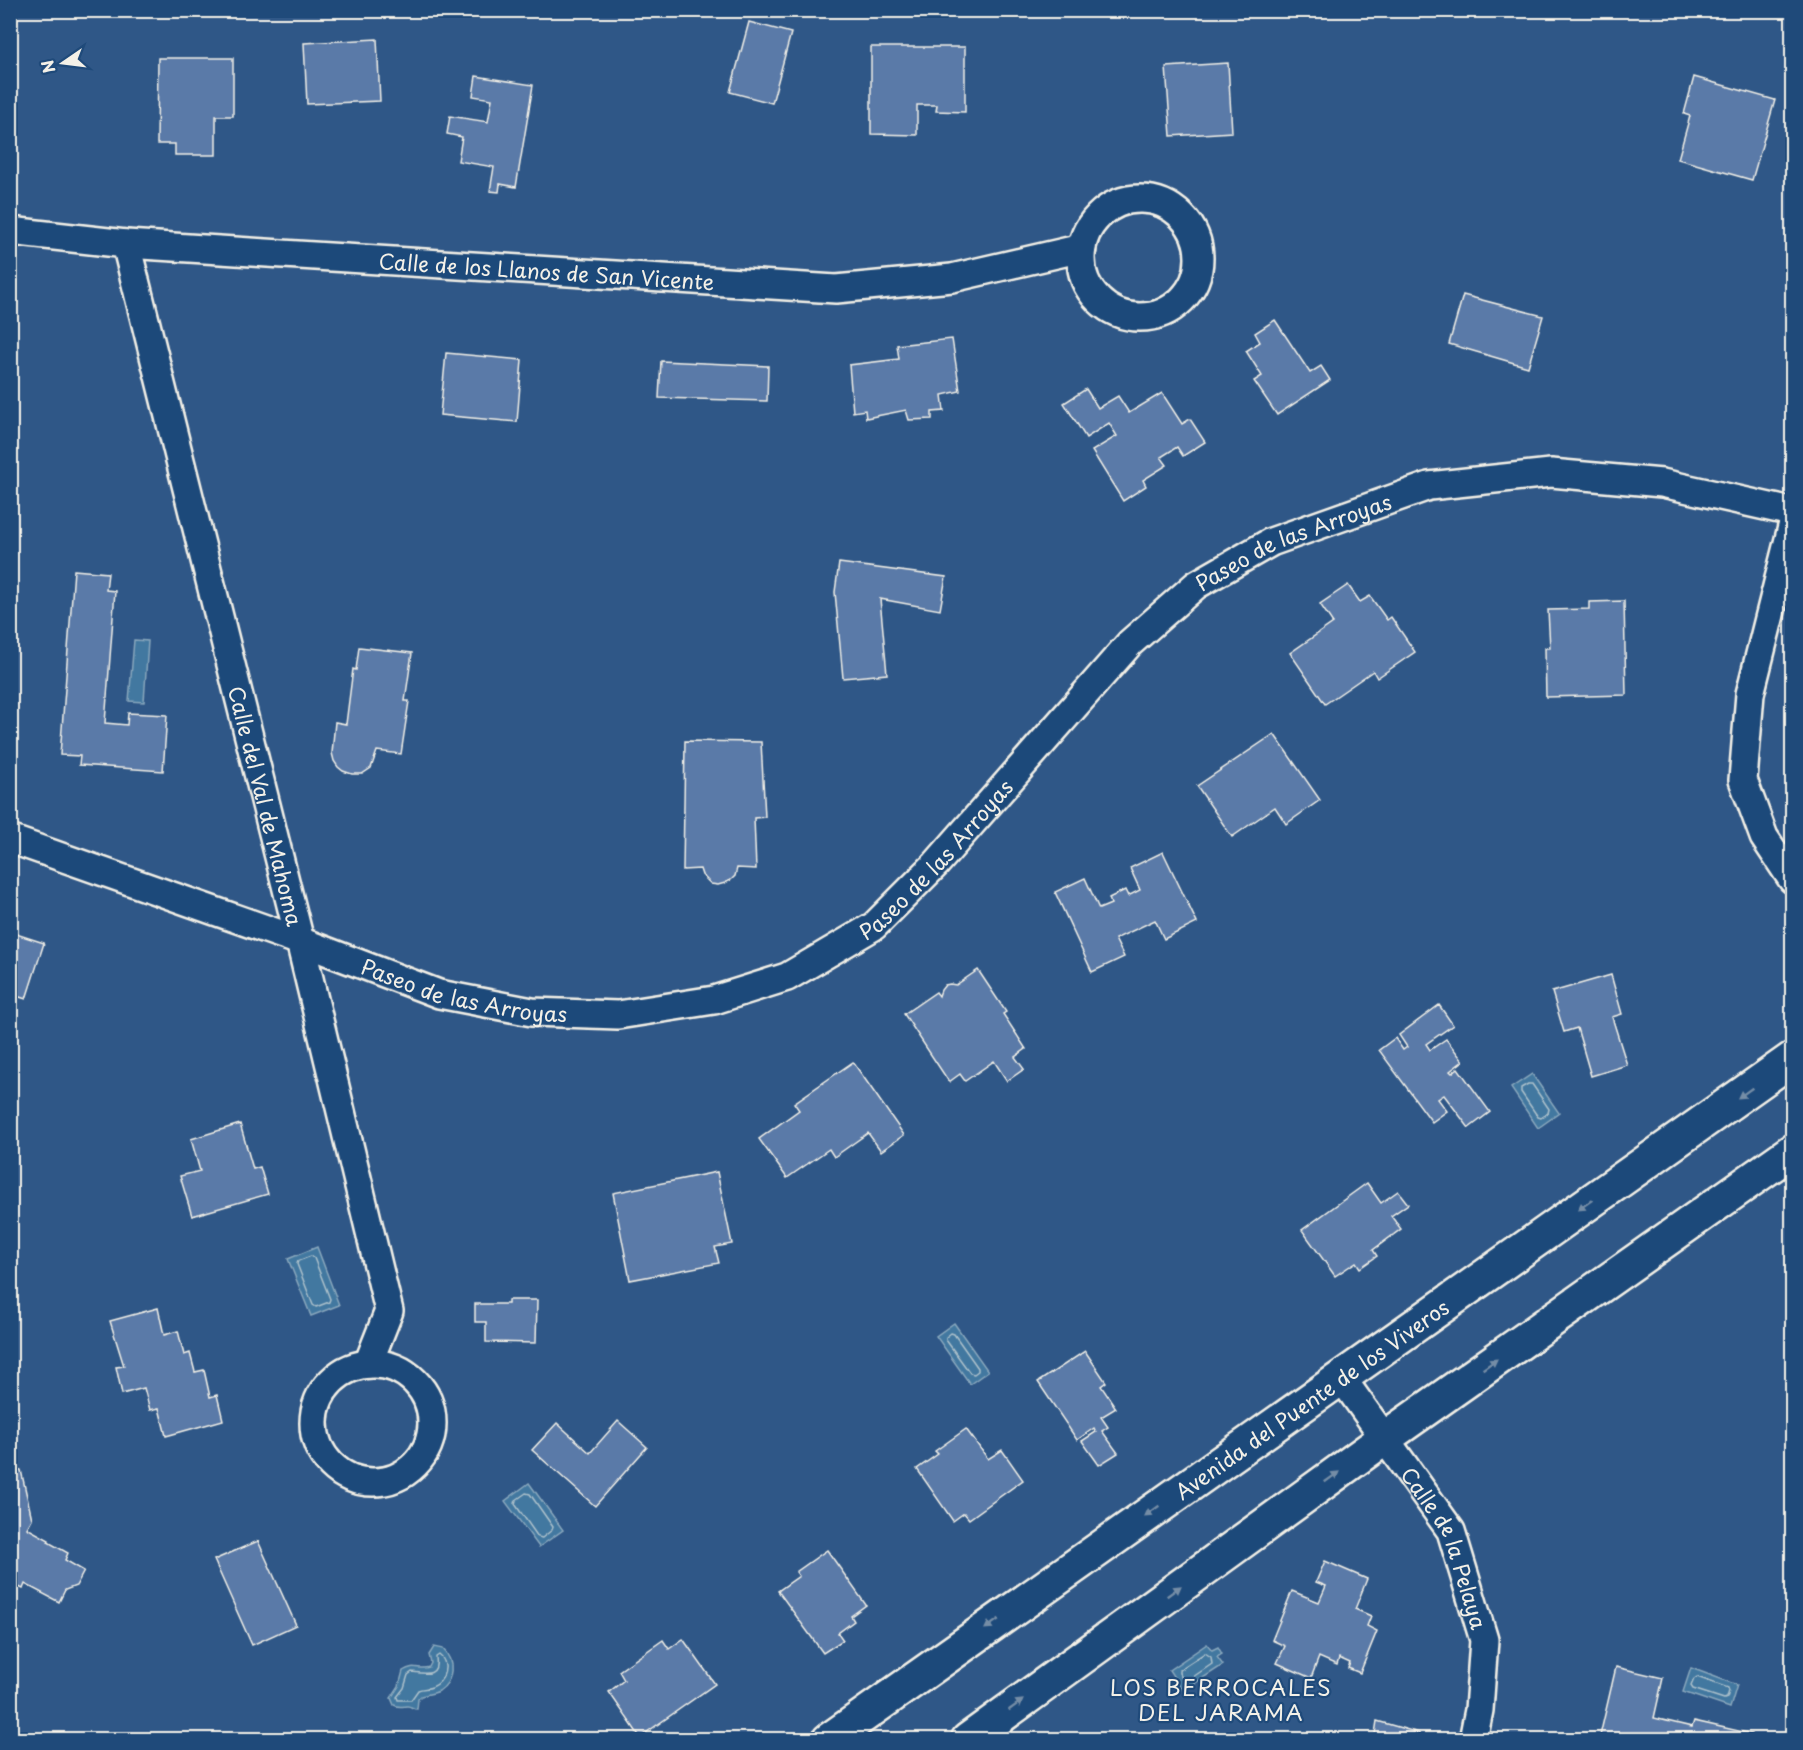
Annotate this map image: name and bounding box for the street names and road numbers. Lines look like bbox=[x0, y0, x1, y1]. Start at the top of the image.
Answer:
street label: Calle de los Llanos de San Vicente bbox=[378, 244, 715, 297]
street label: Paseo de las Arroyas bbox=[1189, 485, 1396, 598]
street label: Calle del Val de Mahoma bbox=[221, 682, 312, 929]
street label: Paseo de las Arroyas bbox=[853, 772, 1020, 948]
street label: Paseo de las Arroyas bbox=[356, 950, 568, 1029]
street label: Avenida del Puente de los Viveros bbox=[1168, 1291, 1455, 1507]
street label: Calle de la Pelaya bbox=[1394, 1460, 1496, 1634]

